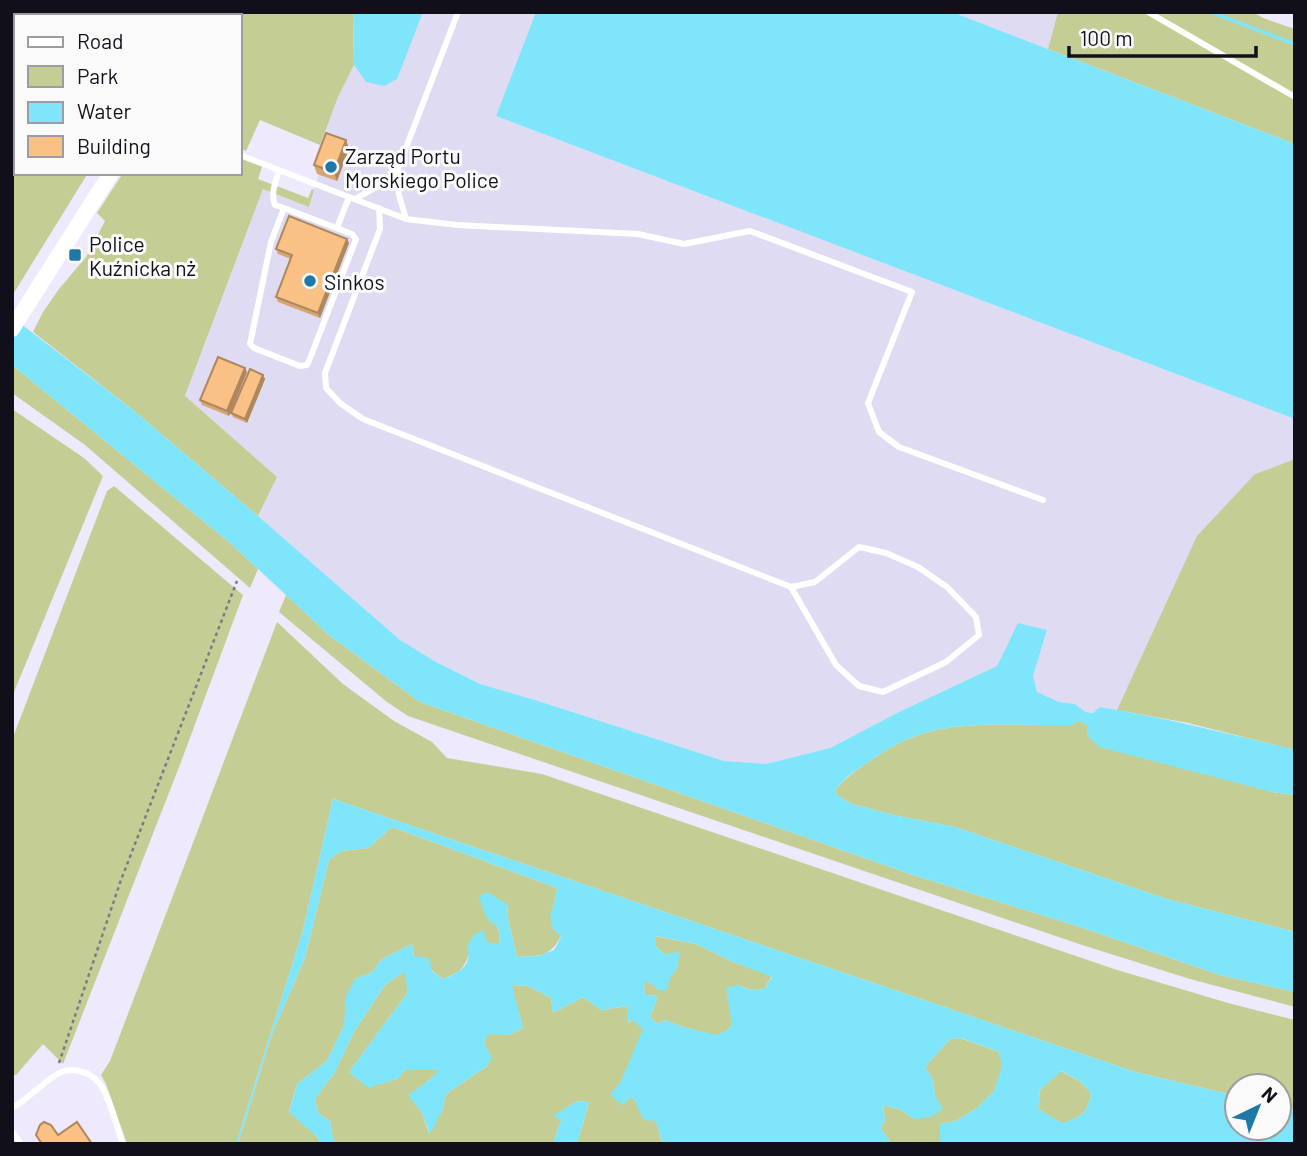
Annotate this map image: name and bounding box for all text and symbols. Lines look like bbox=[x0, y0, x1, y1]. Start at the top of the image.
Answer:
legend bbox=[14, 14, 242, 175]
scale bar bbox=[1069, 14, 1256, 58]
text: 100 m bbox=[1080, 25, 1133, 50]
text: Road bbox=[77, 28, 123, 53]
text: Park bbox=[77, 63, 118, 88]
text: Water bbox=[77, 98, 132, 123]
text: Building bbox=[77, 133, 151, 158]
place label: Zarząd Portu Morskiego Police bbox=[345, 143, 499, 192]
marker: Zarząd Portu Morskiego Police bbox=[323, 159, 339, 175]
place label: Police Kuźnicka nż bbox=[89, 231, 196, 280]
marker: Police Kuźnicka nż bbox=[67, 247, 83, 263]
place label: Sinkos bbox=[324, 269, 385, 294]
marker: Sinkos bbox=[302, 273, 318, 289]
north arrow bbox=[1223, 1072, 1293, 1142]
text: N bbox=[1257, 1081, 1282, 1107]

